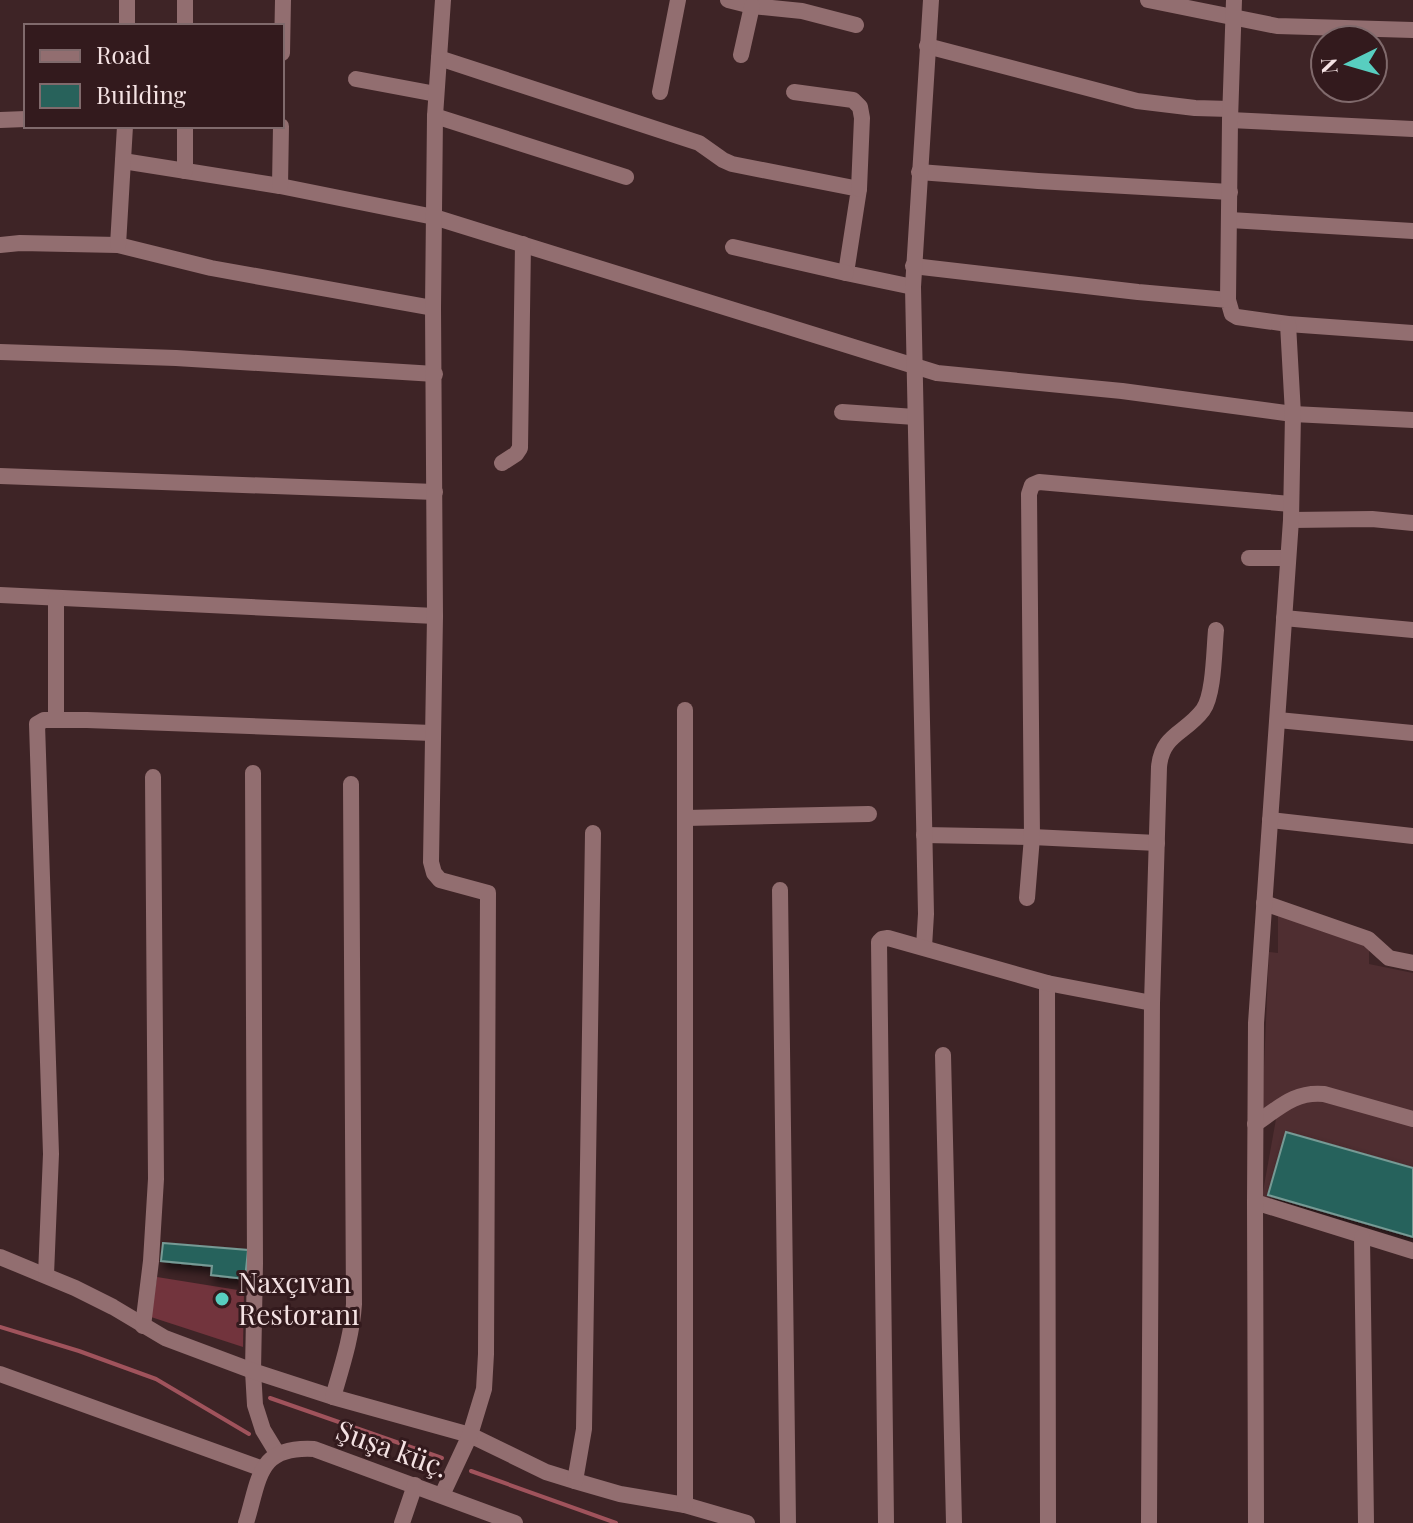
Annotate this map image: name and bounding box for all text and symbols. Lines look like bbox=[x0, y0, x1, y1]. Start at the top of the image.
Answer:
legend bbox=[24, 24, 284, 128]
north arrow bbox=[1309, 24, 1389, 104]
text: Road bbox=[96, 38, 151, 70]
text: N bbox=[1312, 56, 1344, 75]
text: Building bbox=[96, 78, 187, 110]
place label: Naxçıvan Restoranı bbox=[238, 1263, 359, 1332]
marker: Naxçıvan Restoranı bbox=[213, 1290, 231, 1308]
street label: Şuşa küç. bbox=[332, 1410, 453, 1485]

